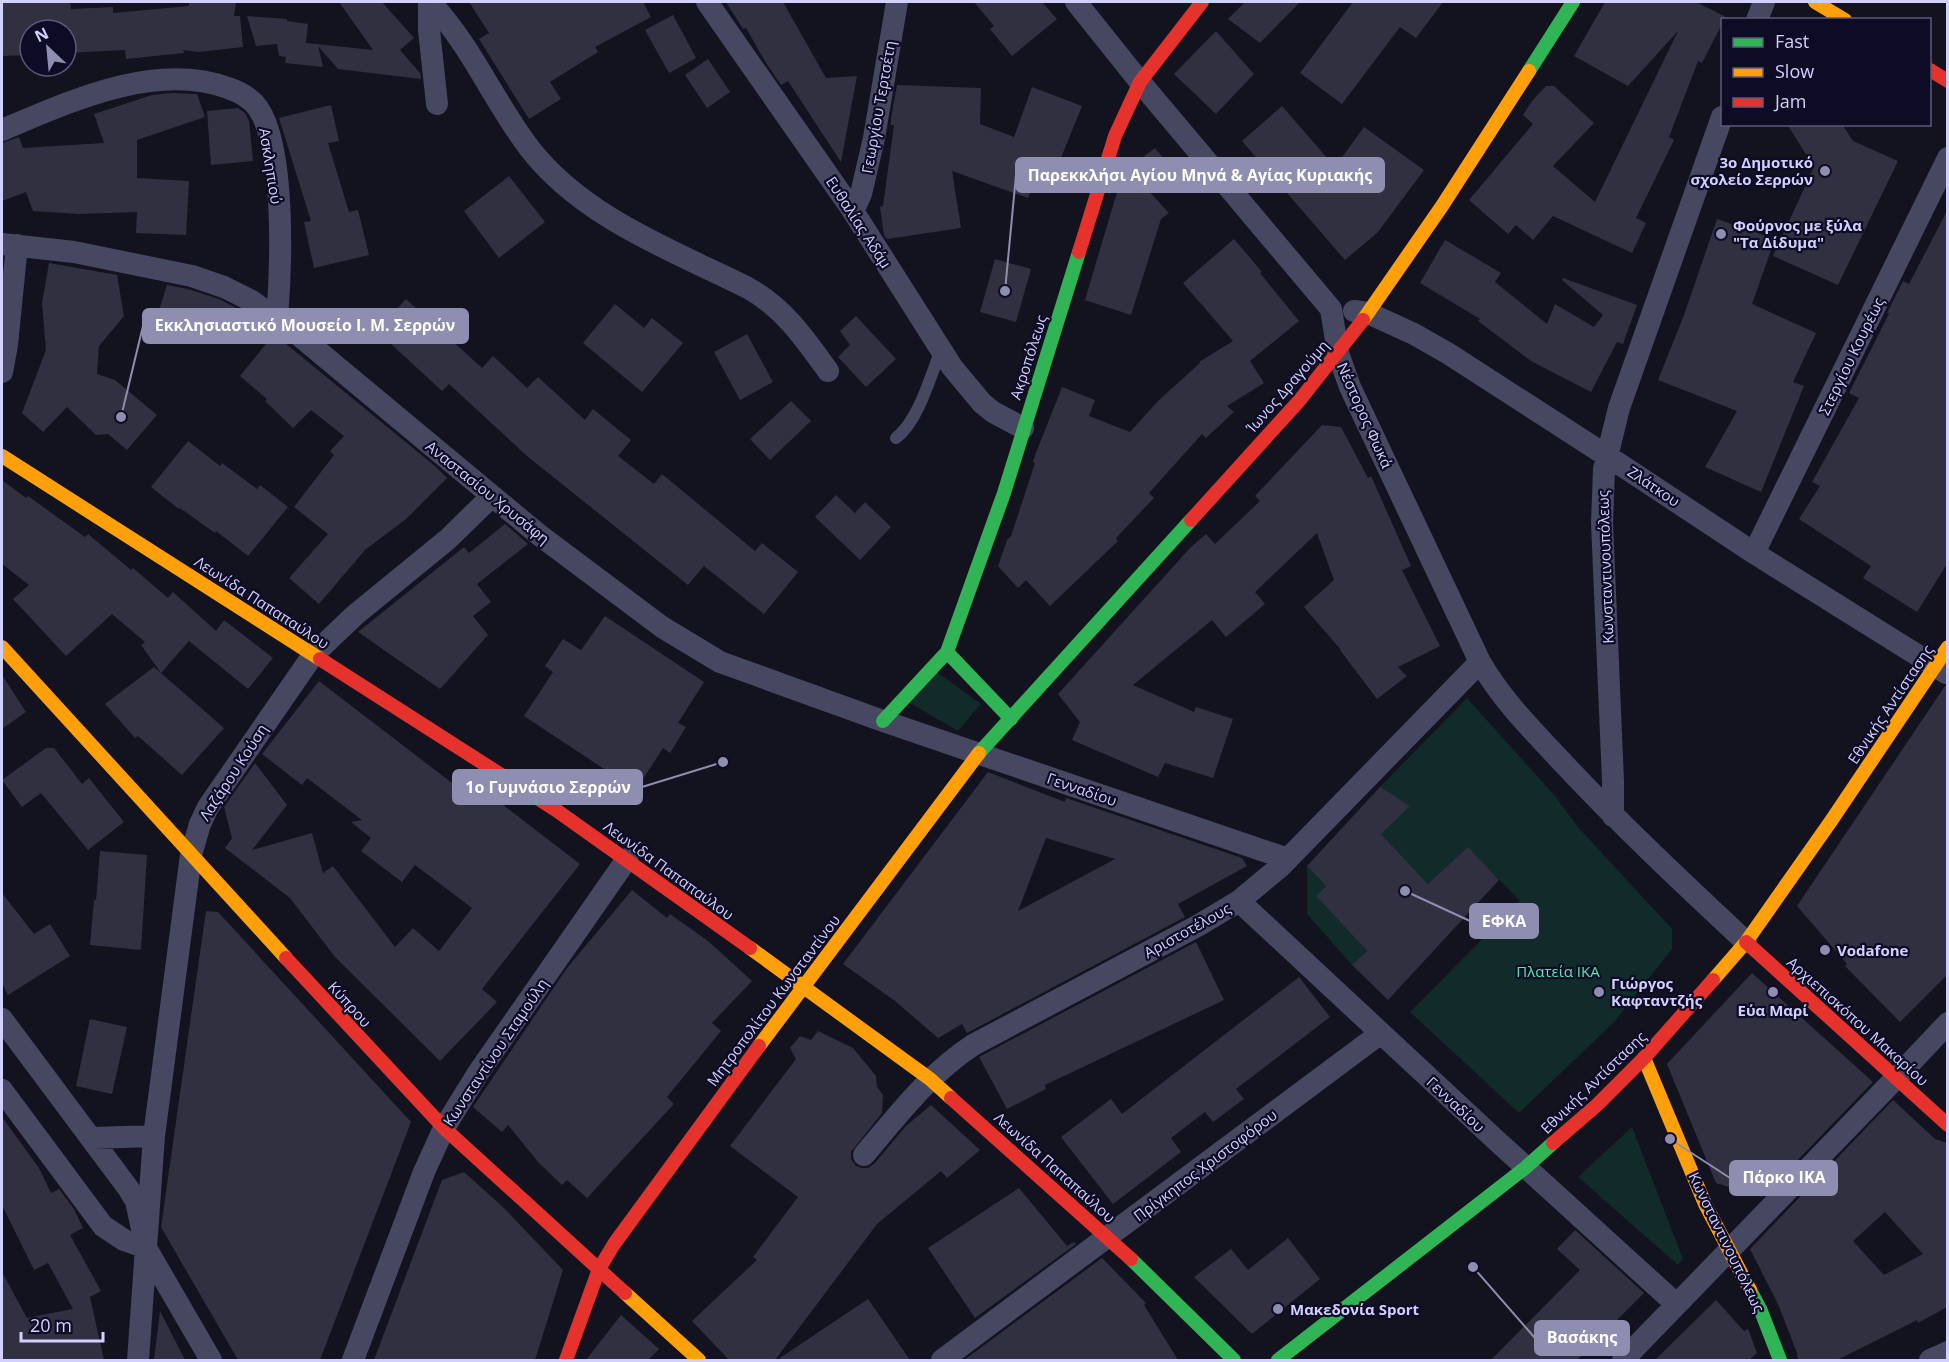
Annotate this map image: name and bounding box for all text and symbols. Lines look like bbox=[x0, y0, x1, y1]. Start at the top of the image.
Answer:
north arrow bbox=[18, 18, 78, 78]
legend bbox=[1721, 18, 1931, 126]
text: N bbox=[31, 22, 52, 47]
text: Fast bbox=[1775, 29, 1809, 53]
street label: Γεωργίου Τερτσέτη bbox=[856, 39, 900, 175]
text: Slow bbox=[1775, 59, 1814, 83]
text: Jam bbox=[1773, 89, 1807, 113]
street label: Ασκληπιού bbox=[255, 127, 287, 205]
place label: 3ο Δημοτικό σχολείο Σερρών bbox=[1691, 152, 1813, 189]
callout: Παρεκκλήσι Αγίου Μηνά & Αγίας Κυριακής bbox=[1016, 158, 1384, 192]
text: Παρεκκλήσι Αγίου Μηνά & Αγίας Κυριακής bbox=[1028, 164, 1372, 186]
marker: 3ο Δημοτικό σχολείο Σερρών bbox=[1818, 164, 1832, 178]
street label: Ευθαλίας Αδάμ bbox=[822, 172, 896, 272]
place label: Φούρνος με ξύλα "Τα Δίδυμα" bbox=[1733, 215, 1862, 252]
marker: Φούρνος με ξύλα "Τα Δίδυμα" bbox=[1714, 227, 1728, 241]
street label: Στεργίου Κουρέως bbox=[1814, 294, 1888, 418]
callout: Εκκλησιαστικό Μουσείο Ι. Μ. Σερρών bbox=[143, 309, 468, 343]
street label: Ακροπόλεως bbox=[1005, 312, 1051, 402]
text: Εκκλησιαστικό Μουσείο Ι. Μ. Σερρών bbox=[155, 314, 455, 336]
street label: Ίωνος Δραγούμη bbox=[1241, 335, 1333, 437]
street label: Νέστορος Φωκά bbox=[1333, 359, 1397, 471]
street label: Αναστασίου Χρυσάφη bbox=[422, 436, 554, 548]
street label: Ζλάτκου bbox=[1624, 461, 1684, 511]
street label: Κωνσταντινουπόλεως bbox=[1592, 490, 1618, 644]
street label: Λεωνίδα Παπαπαύλου bbox=[191, 551, 333, 653]
street label: Εθνικής Αντίστασης bbox=[1843, 641, 1937, 767]
street label: Λαζάρου Κούση bbox=[194, 720, 272, 824]
street label: Γενναδίου bbox=[1044, 768, 1120, 810]
callout: 1ο Γυμνάσιο Σερρών bbox=[453, 770, 642, 804]
text: 1ο Γυμνάσιο Σερρών bbox=[465, 776, 631, 798]
street label: Λεωνίδα Παπαπαύλου bbox=[600, 816, 738, 924]
street label: Αριστοτέλους bbox=[1140, 898, 1234, 962]
callout: ΕΦΚΑ bbox=[1470, 904, 1538, 938]
street label: Μητροπολίτου Κωνσταντίνου bbox=[702, 910, 844, 1090]
text: ΕΦΚΑ bbox=[1482, 910, 1527, 932]
place label: Vodafone bbox=[1837, 940, 1909, 960]
marker: Vodafone bbox=[1818, 943, 1832, 957]
street label: Αρχιεπισκόπου Μακαρίου bbox=[1783, 952, 1933, 1090]
park label: Πλατεία ΙΚΑ bbox=[1516, 961, 1600, 981]
place label: Γιώργος Καφταντζής bbox=[1611, 973, 1703, 1010]
street label: Κωνσταντίνου Σταμούλη bbox=[438, 974, 552, 1130]
street label: Κύπρου bbox=[324, 977, 376, 1031]
marker: Γιώργος Καφταντζής bbox=[1592, 985, 1606, 999]
marker: Εύα Μαρί bbox=[1766, 985, 1780, 999]
place label: Εύα Μαρί bbox=[1738, 1000, 1808, 1020]
street label: Εθνικής Αντίστασης bbox=[1536, 1026, 1650, 1138]
street label: Γενναδίου bbox=[1423, 1072, 1489, 1136]
street label: Πρίγκηπος Χριστοφόρου bbox=[1129, 1104, 1281, 1226]
street label: Λεωνίδα Παπαπαύλου bbox=[990, 1107, 1120, 1227]
callout: Πάρκο ΙΚΑ bbox=[1730, 1161, 1837, 1195]
text: Πάρκο ΙΚΑ bbox=[1742, 1166, 1827, 1188]
street label: Κωνσταντινουπόλεως bbox=[1684, 1169, 1770, 1315]
place label: Μακεδονία Sport bbox=[1290, 1299, 1420, 1319]
marker: Μακεδονία Sport bbox=[1271, 1302, 1285, 1316]
scale bar bbox=[21, 1305, 104, 1343]
text: 20 m bbox=[30, 1313, 72, 1337]
callout: Βασάκης bbox=[1535, 1321, 1629, 1355]
text: Βασάκης bbox=[1547, 1326, 1617, 1348]

